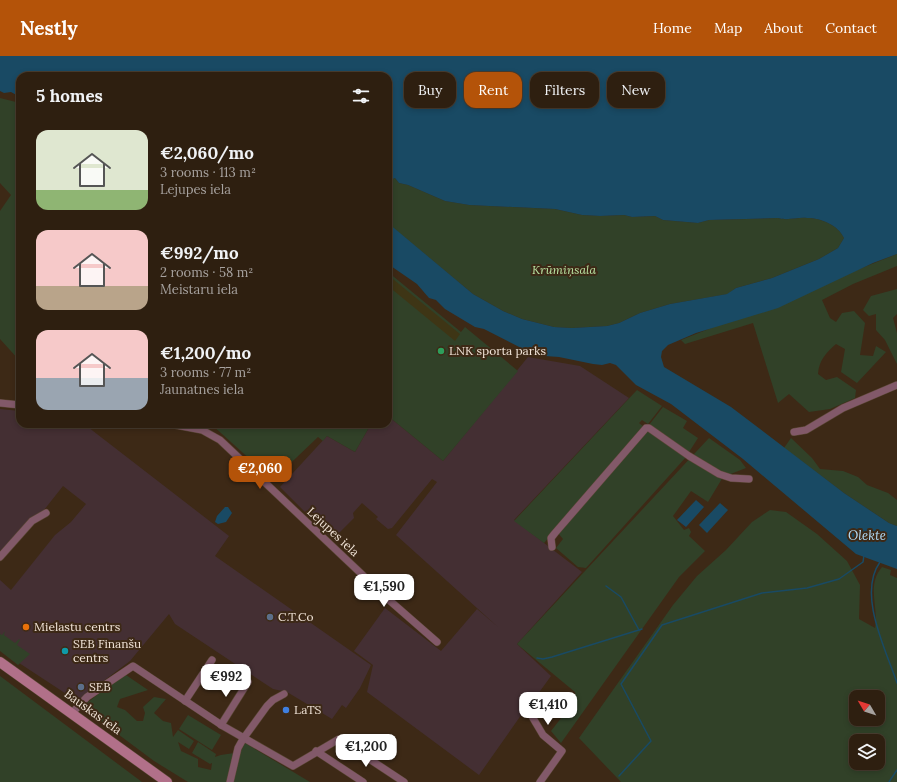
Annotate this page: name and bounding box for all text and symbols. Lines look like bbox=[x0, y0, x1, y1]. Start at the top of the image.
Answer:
text: Nestly bbox=[20, 16, 78, 40]
text: Home bbox=[653, 19, 692, 37]
text: Map bbox=[714, 19, 742, 37]
text: About bbox=[764, 19, 803, 37]
text: Contact bbox=[825, 19, 877, 37]
chip: Buy bbox=[404, 72, 456, 108]
chip: Rent bbox=[464, 72, 522, 108]
chip: Filters bbox=[530, 72, 599, 108]
chip: New bbox=[607, 72, 665, 108]
text: 5 homes bbox=[36, 85, 103, 107]
icon: filters bbox=[350, 85, 372, 107]
text: €2,060/mo bbox=[160, 142, 254, 164]
icon: home bbox=[68, 146, 116, 194]
text: 3 rooms · 113 m² bbox=[160, 164, 256, 181]
text: Lejupes iela bbox=[160, 181, 231, 198]
text: €992/mo bbox=[160, 242, 239, 264]
icon: home bbox=[68, 246, 116, 294]
park label: Krūmiņsala bbox=[532, 262, 596, 277]
text: 2 rooms · 58 m² bbox=[160, 264, 253, 281]
text: Meistaru iela bbox=[160, 281, 238, 298]
text: €1,200/mo bbox=[160, 342, 251, 364]
place label: LNK sporta parks bbox=[449, 343, 546, 358]
icon: home bbox=[68, 346, 116, 394]
marker: LNK sporta parks bbox=[436, 346, 446, 356]
text: 3 rooms · 77 m² bbox=[160, 364, 251, 381]
text: Jaunatnes iela bbox=[160, 381, 244, 398]
pin: €2,060 bbox=[227, 456, 293, 490]
text: €2,060 bbox=[238, 460, 282, 477]
street label: Lejupes iela bbox=[304, 504, 362, 559]
water label: Olekte bbox=[848, 527, 886, 544]
pin: €1,590 bbox=[351, 574, 417, 608]
text: €1,590 bbox=[363, 578, 405, 595]
place label: C.T.Co bbox=[278, 609, 314, 624]
marker: C.T.Co bbox=[265, 612, 275, 622]
place label: Mielastu centrs bbox=[34, 619, 121, 634]
marker: Mielastu centrs bbox=[21, 622, 31, 632]
place label: SEB Finanšu centrs bbox=[73, 636, 141, 665]
marker: SEB Finanšu centrs bbox=[60, 646, 70, 656]
pin: €992 bbox=[202, 664, 250, 698]
text: €992 bbox=[210, 668, 242, 685]
place label: SEB bbox=[89, 679, 111, 694]
marker: SEB bbox=[76, 682, 86, 692]
street label: Bauskas iela bbox=[62, 686, 125, 737]
north arrow bbox=[849, 690, 885, 726]
map controls bbox=[849, 690, 885, 770]
pin: €1,410 bbox=[515, 692, 581, 726]
text: €1,410 bbox=[528, 696, 568, 713]
place label: LaTS bbox=[294, 702, 322, 717]
marker: LaTS bbox=[281, 705, 291, 715]
pin: €1,200 bbox=[333, 734, 399, 768]
button: layers bbox=[849, 734, 885, 770]
text: €1,200 bbox=[345, 738, 387, 755]

